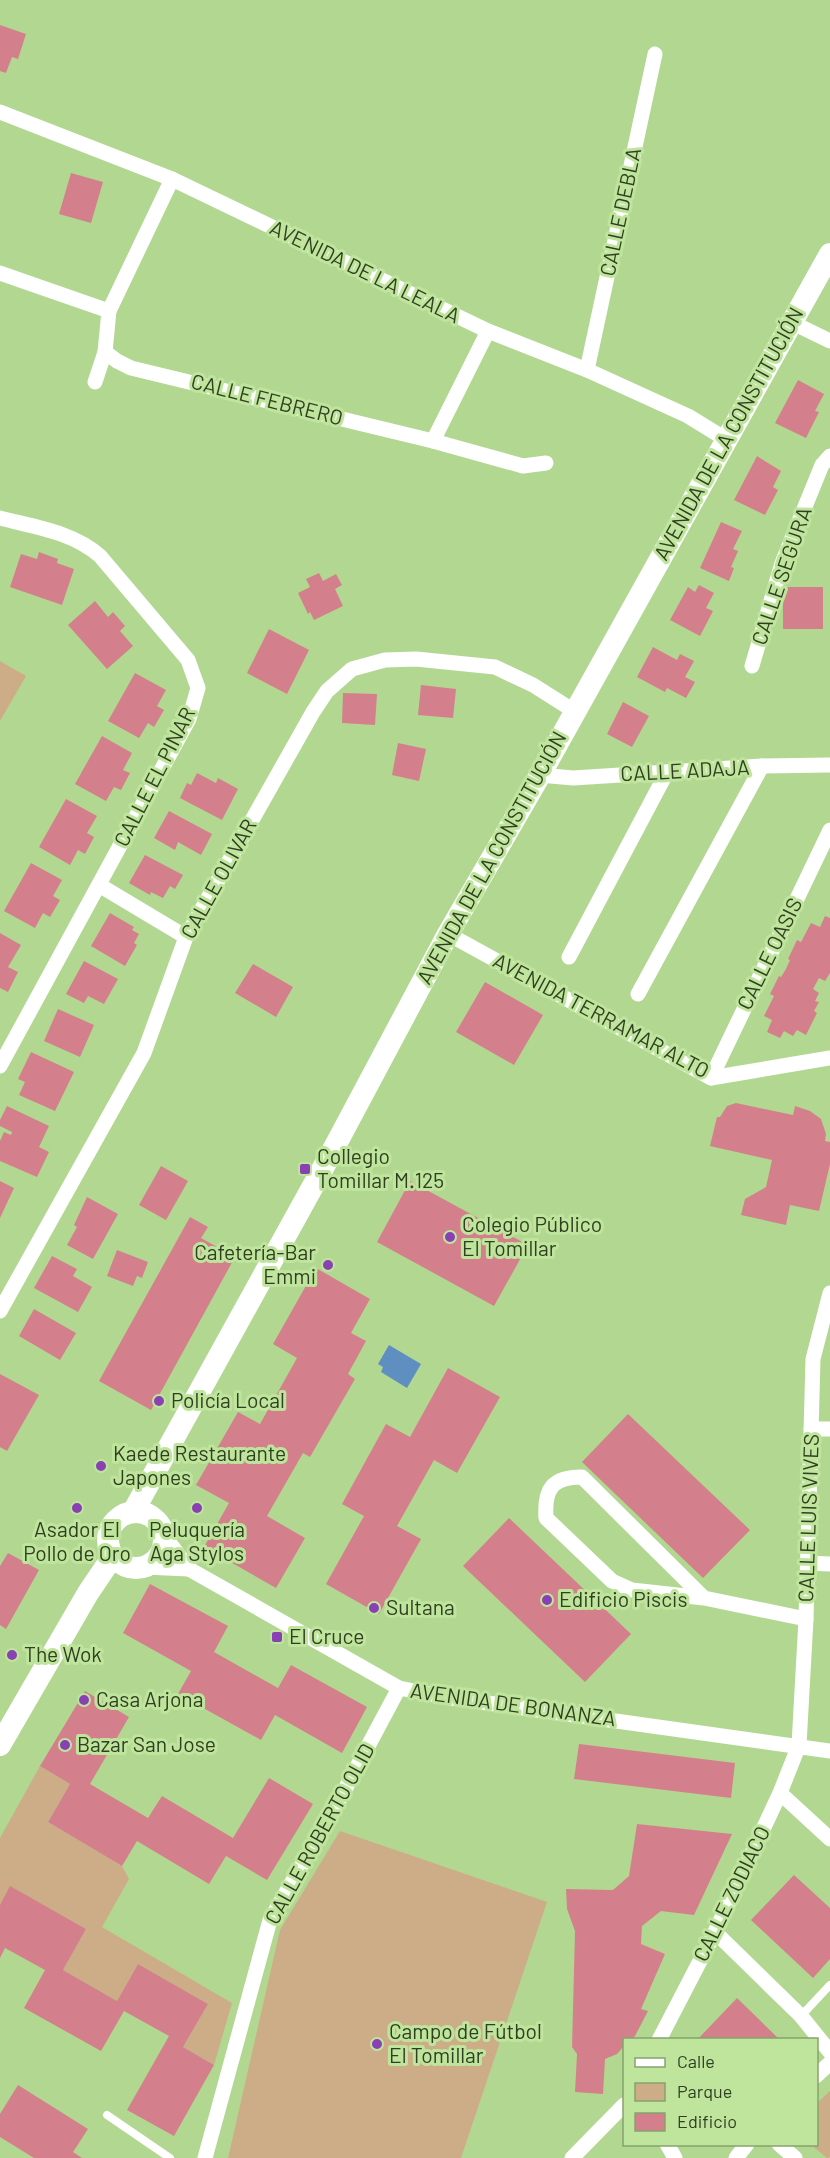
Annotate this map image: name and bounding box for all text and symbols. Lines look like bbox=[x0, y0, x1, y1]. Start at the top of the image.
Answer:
street label: CALLE DEBLA bbox=[594, 145, 645, 278]
street label: AVENIDA DE LA LEALA bbox=[267, 214, 465, 328]
street label: AVENIDA DE LA CONSTITUCIÓN bbox=[648, 303, 808, 564]
street label: CALLE FEBRERO bbox=[189, 368, 346, 429]
street label: CALLE SEGURA bbox=[745, 503, 816, 648]
street label: CALLE EL PINAR bbox=[108, 703, 199, 850]
street label: AVENIDA DE LA CONSTITUCIÓN bbox=[411, 727, 571, 988]
street label: CALLE ADAJA bbox=[620, 754, 750, 785]
street label: CALLE OLIVAR bbox=[175, 814, 261, 942]
street label: CALLE OASIS bbox=[731, 893, 806, 1013]
street label: AVENIDA TERRAMAR ALTO bbox=[489, 947, 714, 1082]
place label: Collegio Tomillar M.125 bbox=[317, 1143, 444, 1192]
marker: Collegio Tomillar M.125 bbox=[298, 1162, 312, 1176]
place label: Colegio Público El Tomillar bbox=[462, 1211, 602, 1260]
marker: Colegio Público El Tomillar bbox=[443, 1230, 457, 1244]
place label: Cafetería-Bar Emmi bbox=[194, 1239, 316, 1288]
marker: Cafetería-Bar Emmi bbox=[321, 1258, 335, 1272]
place label: Policía Local bbox=[171, 1387, 285, 1412]
marker: Policía Local bbox=[152, 1394, 166, 1408]
street label: CALLE LUIS VIVES bbox=[792, 1433, 823, 1603]
place label: Kaede Restaurante Japones bbox=[113, 1440, 286, 1489]
marker: Kaede Restaurante Japones bbox=[94, 1459, 108, 1473]
marker: Asador El Pollo de Oro bbox=[70, 1501, 84, 1515]
marker: Peluquería Aga Stylos bbox=[190, 1501, 204, 1515]
place label: Asador El Pollo de Oro bbox=[23, 1516, 131, 1565]
place label: Peluquería Aga Stylos bbox=[149, 1516, 245, 1565]
place label: Edificio Piscis bbox=[559, 1586, 688, 1611]
marker: Edificio Piscis bbox=[540, 1593, 554, 1607]
place label: Sultana bbox=[386, 1594, 455, 1619]
marker: Sultana bbox=[367, 1601, 381, 1615]
place label: El Cruce bbox=[289, 1623, 364, 1648]
marker: El Cruce bbox=[270, 1630, 284, 1644]
place label: The Wok bbox=[24, 1641, 102, 1666]
marker: The Wok bbox=[5, 1648, 19, 1662]
street label: AVENIDA DE BONANZA bbox=[409, 1677, 618, 1730]
place label: Casa Arjona bbox=[96, 1686, 203, 1711]
marker: Casa Arjona bbox=[77, 1693, 91, 1707]
place label: Bazar San Jose bbox=[77, 1731, 216, 1756]
marker: Bazar San Jose bbox=[58, 1738, 72, 1752]
street label: CALLE ROBERTO OLID bbox=[259, 1739, 379, 1928]
street label: CALLE ZODIACO bbox=[687, 1822, 774, 1965]
place label: Campo de Fútbol El Tomillar bbox=[389, 2018, 542, 2067]
marker: Campo de Fútbol El Tomillar bbox=[370, 2037, 384, 2051]
legend bbox=[623, 2038, 818, 2146]
text: Calle bbox=[677, 2050, 715, 2072]
text: Parque bbox=[677, 2080, 732, 2102]
text: Edificio bbox=[677, 2110, 737, 2132]

